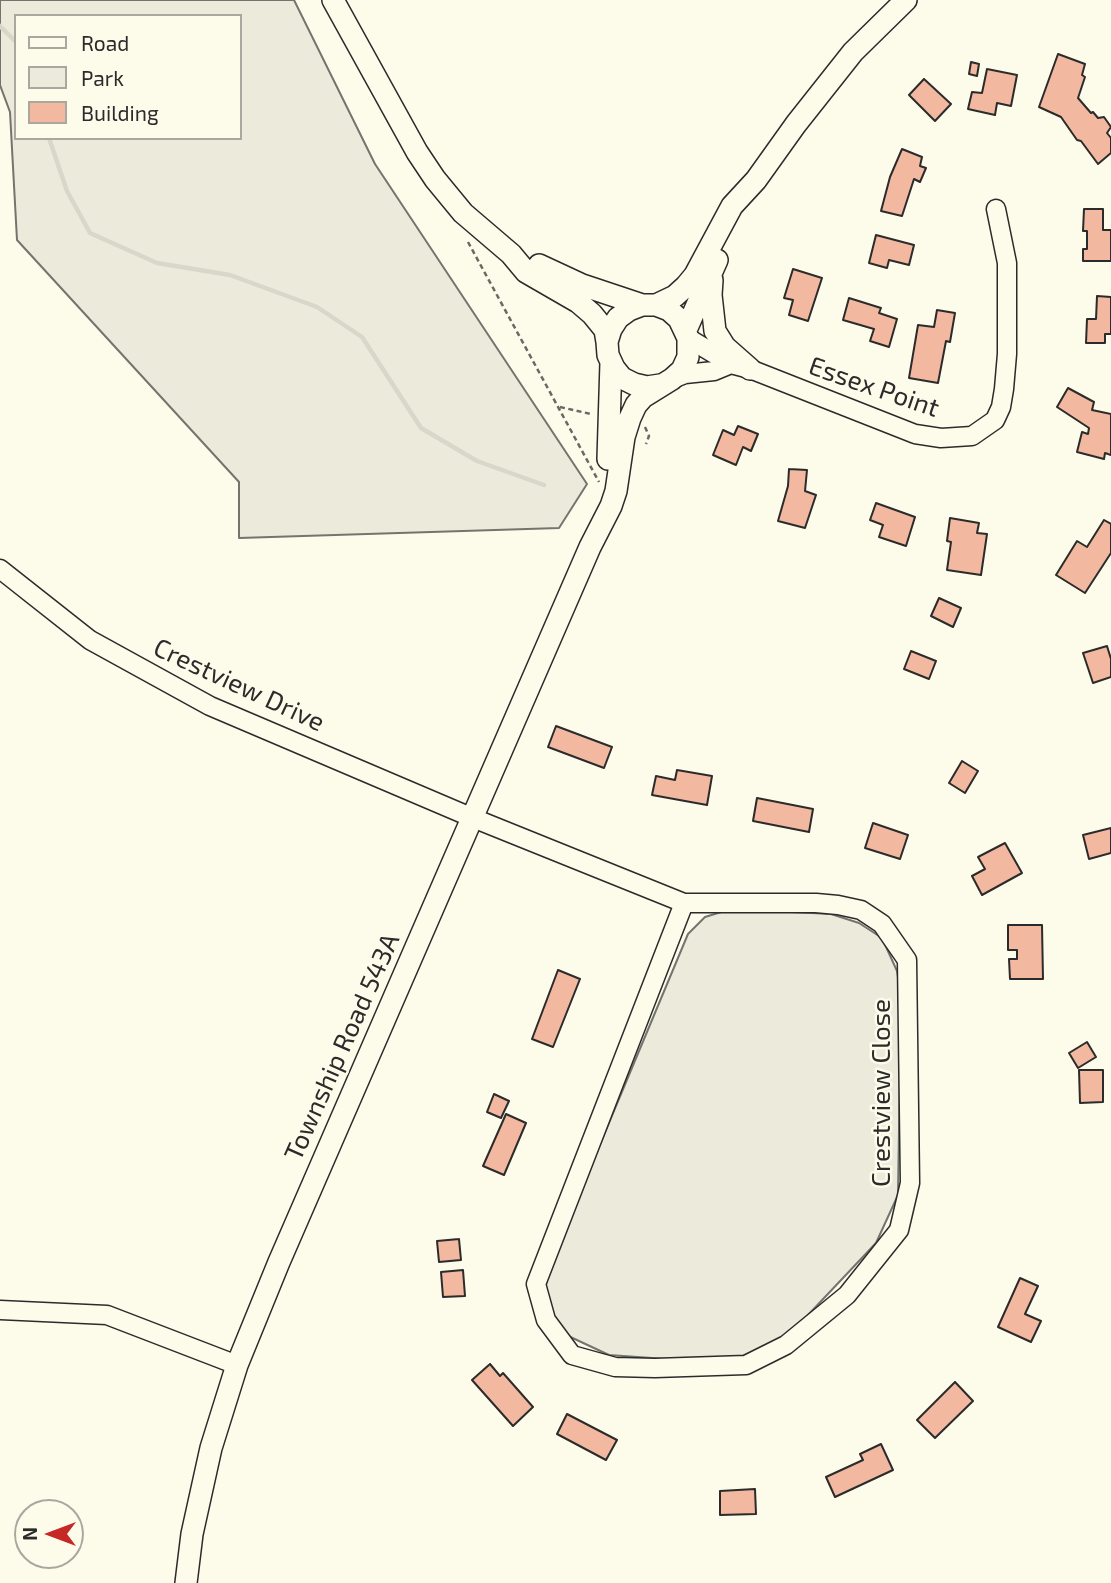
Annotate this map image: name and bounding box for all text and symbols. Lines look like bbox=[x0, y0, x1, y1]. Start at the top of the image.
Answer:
legend bbox=[14, 14, 242, 140]
text: Road bbox=[81, 30, 129, 55]
text: Park bbox=[81, 65, 124, 90]
text: Building bbox=[81, 100, 159, 125]
street label: Essex Point bbox=[805, 350, 943, 424]
street label: Crestview Drive bbox=[149, 632, 329, 738]
street label: Township Road 543A bbox=[278, 929, 406, 1165]
street label: Crestview Close bbox=[865, 999, 897, 1187]
north arrow bbox=[14, 1499, 84, 1569]
text: N bbox=[18, 1527, 41, 1541]

